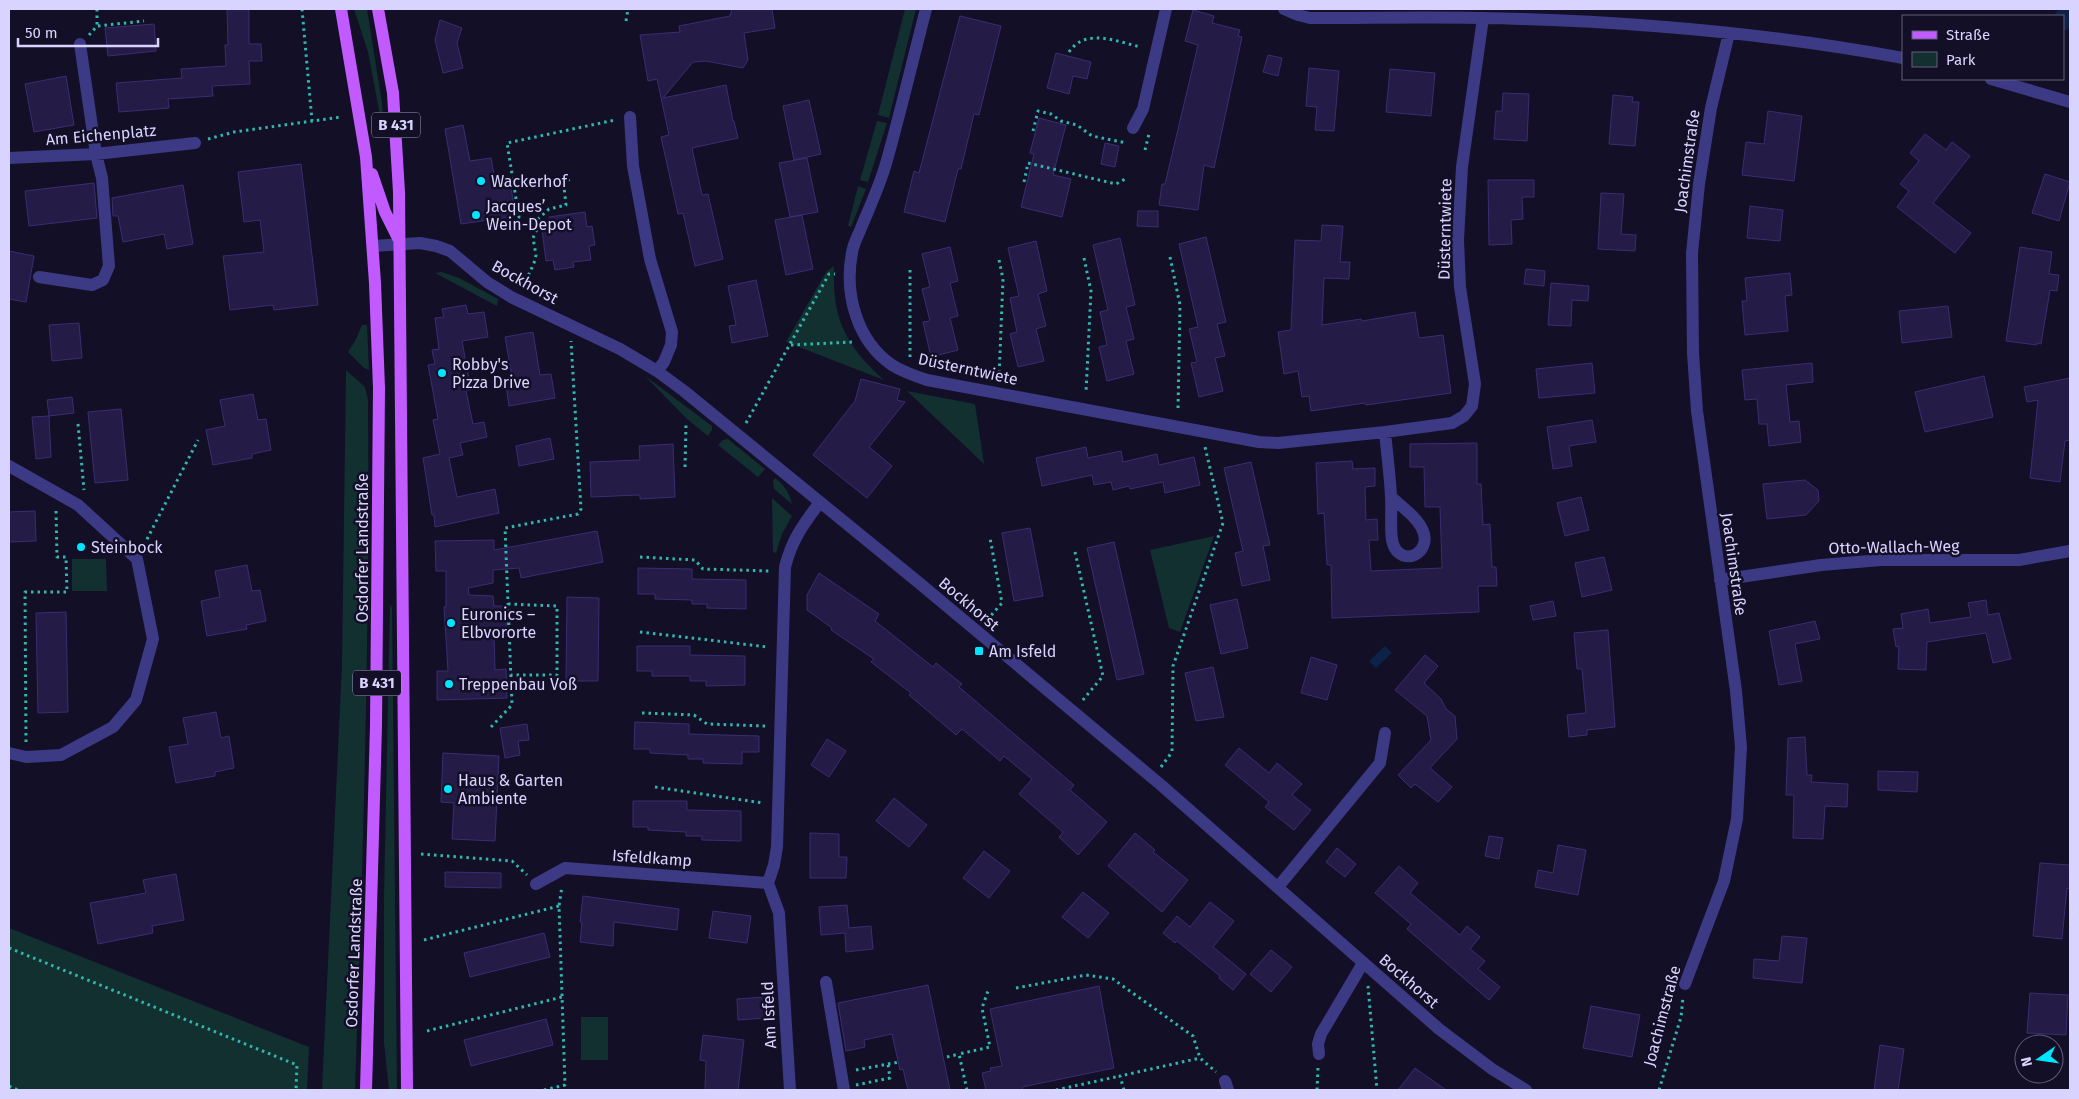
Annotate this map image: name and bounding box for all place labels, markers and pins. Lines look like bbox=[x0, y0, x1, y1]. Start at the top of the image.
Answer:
place label: Wackerhof bbox=[491, 172, 569, 191]
marker: Wackerhof bbox=[475, 175, 487, 187]
place label: Jacques’ Wein-Depot bbox=[486, 197, 572, 234]
marker: Jacques’ Wein-Depot bbox=[470, 209, 482, 221]
place label: Robby's Pizza Drive bbox=[452, 355, 530, 392]
marker: Robby's Pizza Drive bbox=[436, 367, 448, 379]
place label: Steinbock bbox=[91, 538, 163, 557]
marker: Steinbock bbox=[75, 541, 87, 553]
place label: Euronics – Elbvororte bbox=[461, 605, 536, 642]
marker: Euronics – Elbvororte bbox=[445, 617, 457, 629]
place label: Am Isfeld bbox=[989, 642, 1056, 661]
marker: Am Isfeld bbox=[973, 645, 985, 657]
place label: Treppenbau Voß bbox=[459, 675, 577, 694]
marker: Treppenbau Voß bbox=[443, 678, 455, 690]
place label: Haus & Garten Ambiente bbox=[458, 771, 563, 808]
marker: Haus & Garten Ambiente bbox=[442, 783, 454, 795]

